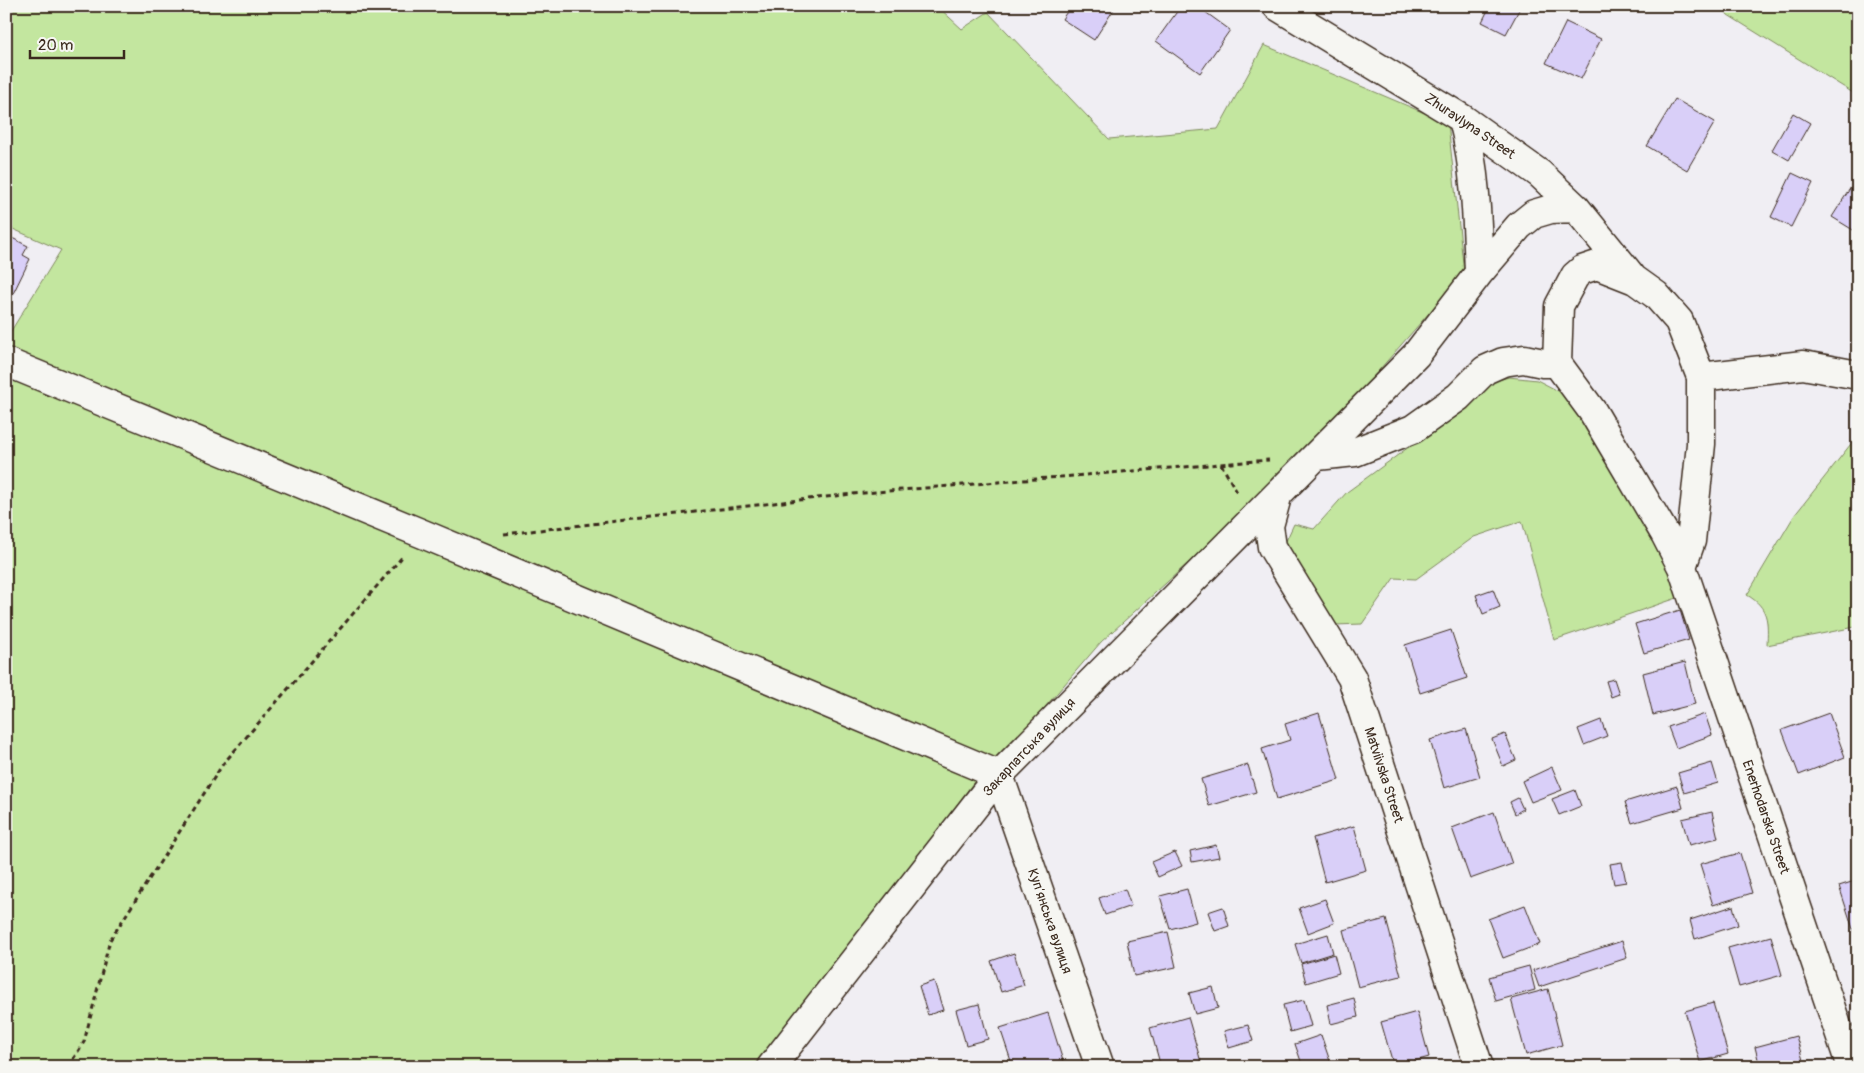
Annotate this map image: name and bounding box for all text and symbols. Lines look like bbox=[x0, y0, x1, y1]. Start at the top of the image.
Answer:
scale bar bbox=[30, 28, 124, 60]
text: 20 m bbox=[38, 36, 73, 55]
street label: Zhuravlyna Street bbox=[1421, 89, 1519, 163]
street label: Закарпатська вулиця bbox=[979, 694, 1079, 800]
street label: Matviivska Street bbox=[1361, 725, 1408, 825]
street label: Enerhodarska Street bbox=[1739, 758, 1794, 876]
street label: Купʼянська вулиця bbox=[1024, 866, 1076, 976]

